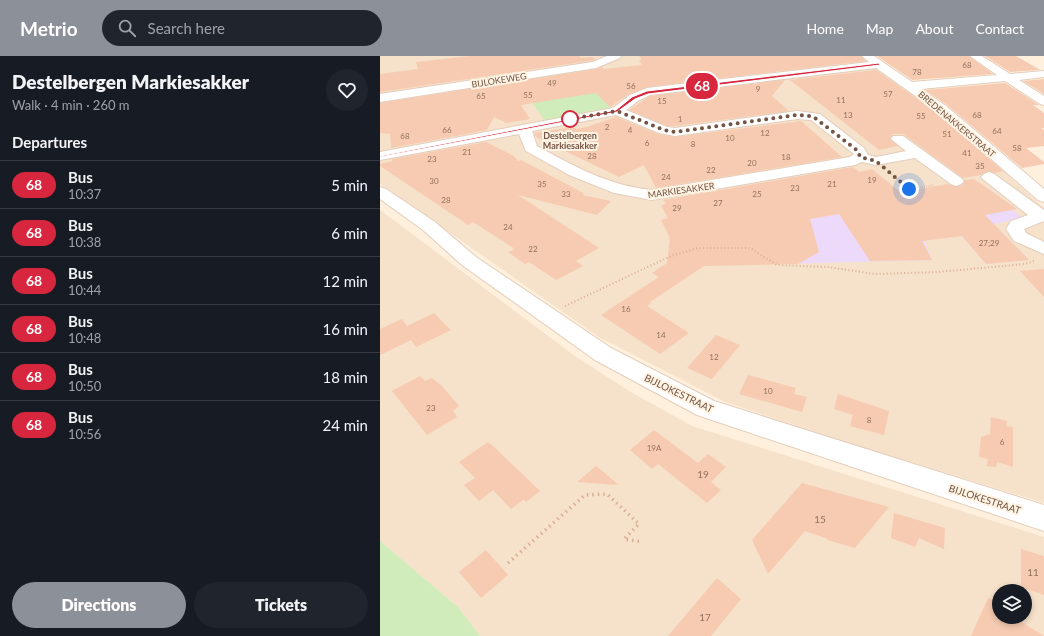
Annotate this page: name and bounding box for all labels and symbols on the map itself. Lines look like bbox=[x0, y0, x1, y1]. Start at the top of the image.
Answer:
house number: 68 bbox=[962, 60, 972, 70]
house number: 78 bbox=[912, 67, 922, 77]
street label: BIJLOKEWEG bbox=[471, 70, 528, 90]
line badge: 68 bbox=[684, 73, 720, 99]
house number: 49 bbox=[547, 78, 557, 88]
house number: 56 bbox=[626, 81, 636, 91]
house number: 9 bbox=[756, 84, 761, 94]
house number: 57 bbox=[883, 89, 893, 99]
street label: BREDENAKKERSTRAAT bbox=[916, 89, 998, 160]
house number: 55 bbox=[523, 90, 533, 100]
house number: 65 bbox=[476, 91, 486, 101]
house number: 11 bbox=[836, 95, 846, 105]
house number: 15 bbox=[657, 96, 667, 106]
marker: Destelbergen Markiesakker bbox=[561, 110, 579, 128]
house number: 13 bbox=[843, 110, 853, 120]
house number: 68 bbox=[972, 110, 982, 120]
house number: 55 bbox=[916, 111, 926, 121]
house number: 1 bbox=[678, 114, 683, 124]
house number: 2 bbox=[605, 122, 610, 132]
house number: 66 bbox=[442, 125, 452, 135]
house number: 4 bbox=[628, 125, 633, 135]
house number: 64 bbox=[992, 126, 1002, 136]
house number: 12 bbox=[760, 128, 770, 138]
house number: 51 bbox=[942, 129, 952, 139]
place label: Destelbergen Markiesakker bbox=[543, 130, 598, 151]
house number: 68 bbox=[400, 131, 410, 141]
house number: 10 bbox=[725, 133, 735, 143]
house number: 6 bbox=[645, 138, 650, 148]
house number: 8 bbox=[691, 139, 696, 149]
house number: 58 bbox=[1012, 143, 1022, 153]
house number: 21 bbox=[462, 147, 472, 157]
house number: 41 bbox=[962, 148, 972, 158]
house number: 28 bbox=[587, 151, 597, 161]
house number: 18 bbox=[781, 152, 791, 162]
house number: 23 bbox=[427, 154, 437, 164]
house number: 20 bbox=[747, 158, 757, 168]
house number: 35 bbox=[975, 161, 985, 171]
house number: 22 bbox=[706, 165, 716, 175]
house number: 24 bbox=[661, 172, 671, 182]
house number: 19 bbox=[867, 175, 877, 185]
house number: 30 bbox=[429, 176, 439, 186]
house number: 35 bbox=[537, 179, 547, 189]
house number: 21 bbox=[827, 179, 837, 189]
your location bbox=[899, 179, 919, 199]
street label: MARKIESAKKER bbox=[647, 180, 715, 200]
house number: 23 bbox=[790, 183, 800, 193]
house number: 33 bbox=[561, 189, 571, 199]
house number: 25 bbox=[752, 189, 762, 199]
house number: 28 bbox=[441, 195, 451, 205]
house number: 27 bbox=[713, 198, 723, 208]
house number: 29 bbox=[672, 203, 682, 213]
house number: 24 bbox=[503, 222, 513, 232]
house number: 27;29 bbox=[979, 238, 1000, 248]
house number: 22 bbox=[528, 244, 538, 254]
house number: 16 bbox=[621, 304, 631, 314]
house number: 14 bbox=[656, 330, 666, 340]
house number: 12 bbox=[709, 352, 719, 362]
street label: BIJLOKESTRAAT bbox=[643, 371, 715, 415]
house number: 10 bbox=[763, 386, 773, 396]
house number: 23 bbox=[426, 403, 436, 413]
house number: 8 bbox=[867, 415, 872, 425]
house number: 6 bbox=[1000, 437, 1005, 447]
house number: 19A bbox=[647, 443, 662, 453]
house number: 19 bbox=[697, 468, 709, 480]
street label: BIJLOKESTRAAT bbox=[947, 482, 1023, 516]
house number: 15 bbox=[814, 513, 826, 525]
house number: 11 bbox=[1027, 566, 1039, 578]
house number: 17 bbox=[699, 611, 711, 623]

